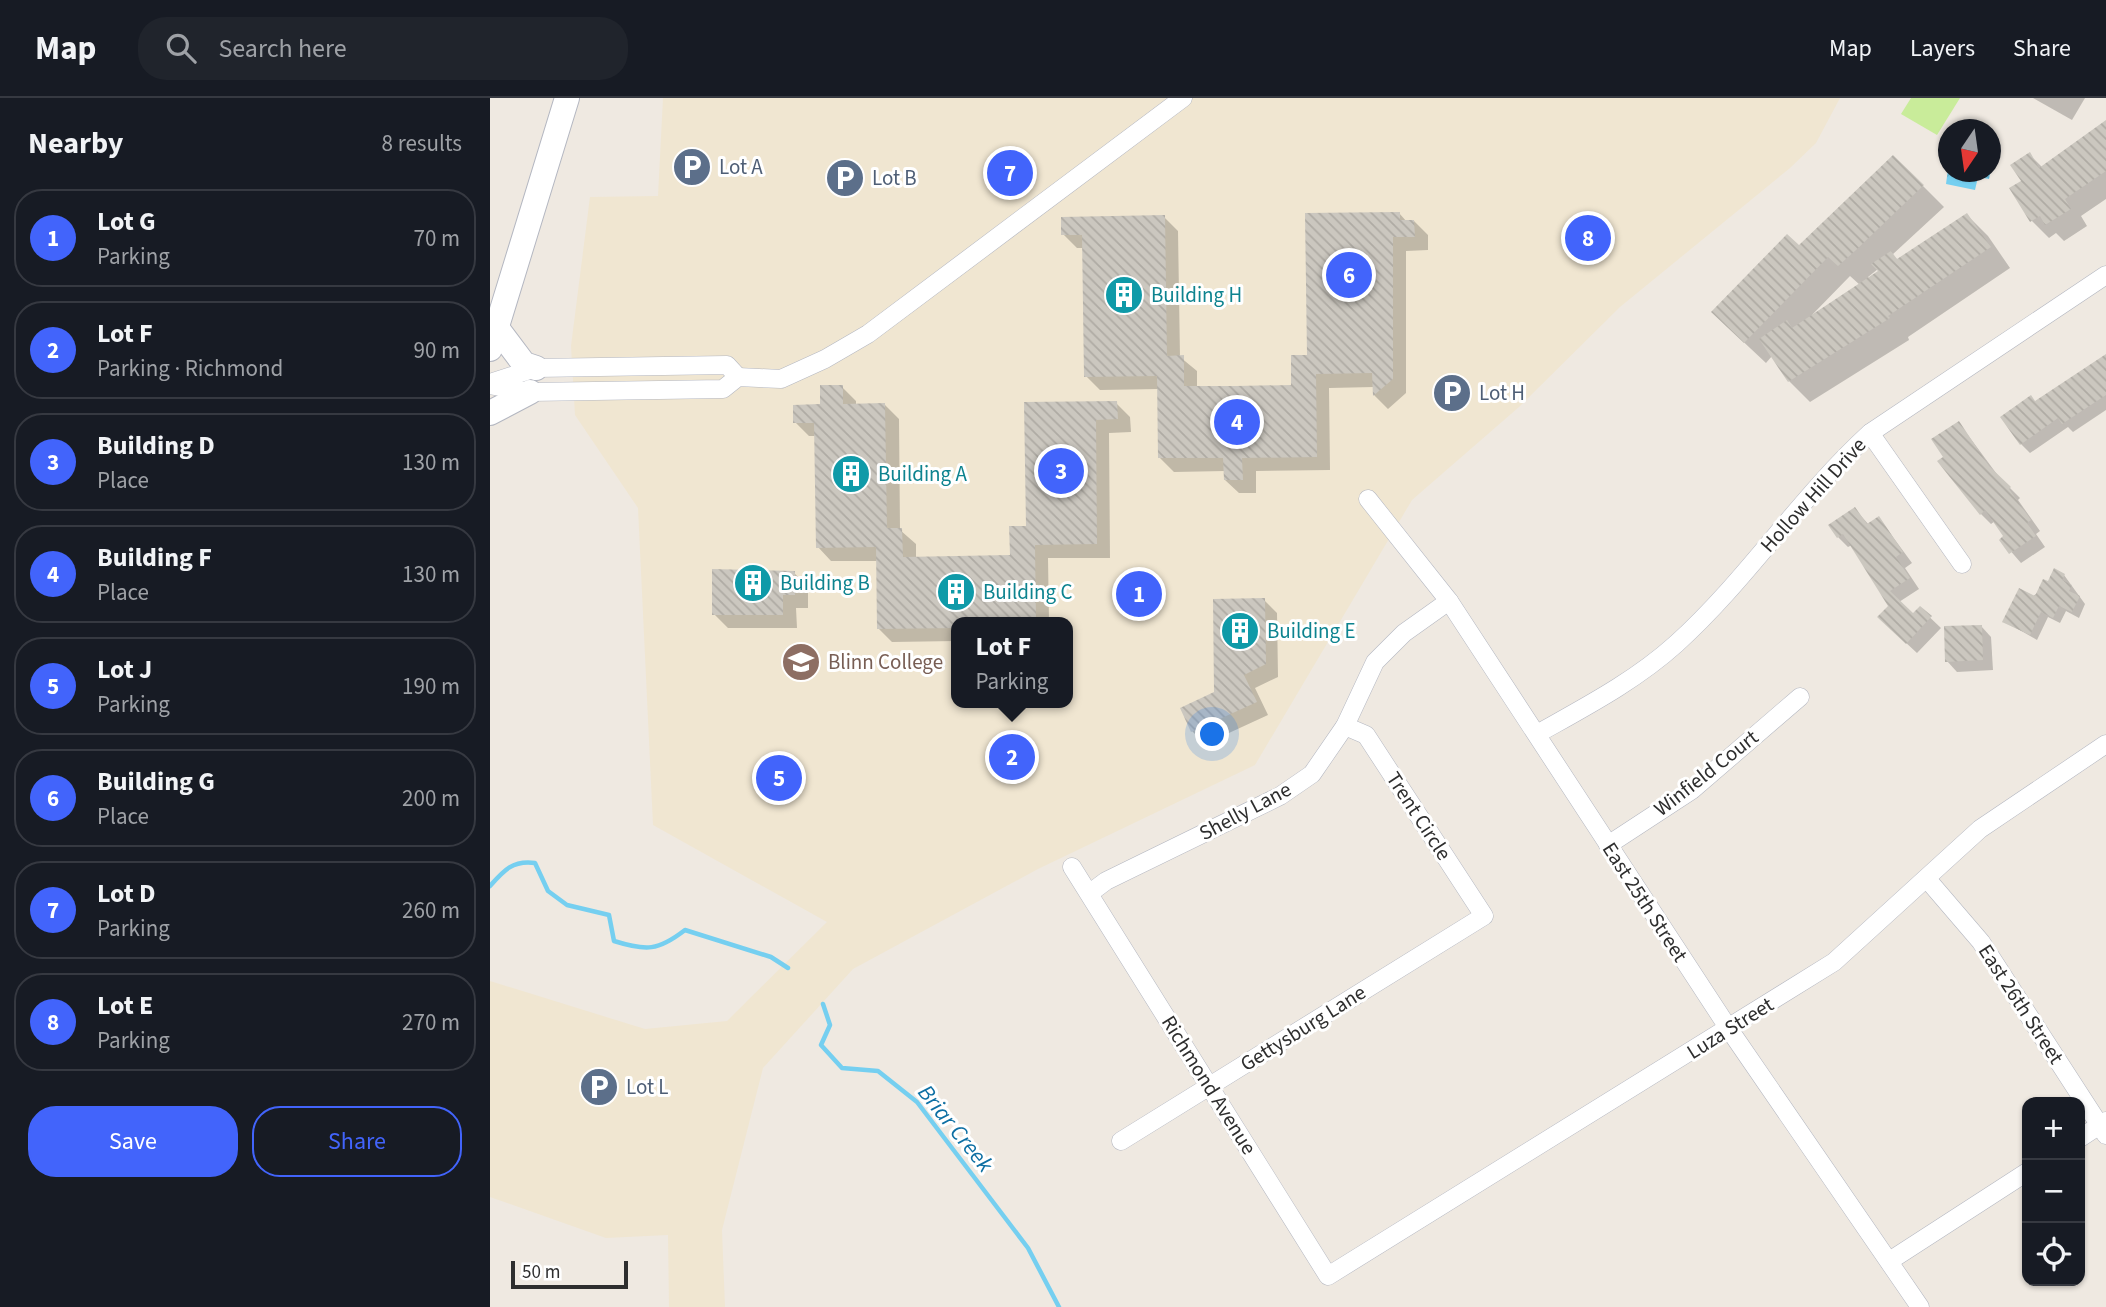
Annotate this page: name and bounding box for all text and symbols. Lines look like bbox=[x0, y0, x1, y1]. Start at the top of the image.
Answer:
search box bbox=[138, 17, 628, 80]
text: Map bbox=[35, 25, 96, 72]
icon: search bbox=[162, 29, 200, 67]
text: Search here bbox=[218, 30, 347, 67]
text: Map bbox=[1829, 31, 1872, 66]
text: Layers bbox=[1910, 31, 1975, 66]
text: Share bbox=[2013, 31, 2071, 66]
north arrow bbox=[1938, 119, 2001, 182]
text: Nearby bbox=[28, 122, 123, 165]
text: 8 results bbox=[382, 127, 462, 160]
parking icon: Lot A bbox=[671, 146, 713, 188]
pin: 7 bbox=[987, 147, 1033, 199]
place label: Lot A bbox=[719, 152, 763, 182]
parking icon: Lot B bbox=[824, 157, 866, 199]
place label: Lot B bbox=[872, 163, 917, 193]
text: Lot G bbox=[97, 203, 156, 240]
pin: 8 bbox=[1565, 212, 1611, 264]
text: 1 bbox=[47, 222, 59, 255]
text: 70 m bbox=[413, 222, 460, 255]
text: Parking bbox=[97, 240, 170, 273]
pin: 6 bbox=[1326, 249, 1372, 301]
building icon: Building H bbox=[1103, 274, 1145, 316]
place label: Building H bbox=[1151, 280, 1242, 310]
text: Lot F bbox=[97, 315, 153, 352]
text: 2 bbox=[47, 334, 59, 367]
text: 90 m bbox=[413, 334, 460, 367]
text: Parking · Richmond bbox=[97, 352, 283, 385]
parking icon: Lot H bbox=[1431, 372, 1473, 414]
place label: Lot H bbox=[1479, 378, 1525, 408]
pin: 4 bbox=[1214, 396, 1260, 448]
text: Building D bbox=[97, 427, 215, 464]
street label: Hollow Hill Drive bbox=[1753, 431, 1873, 559]
pin: 3 bbox=[1038, 445, 1084, 497]
text: 3 bbox=[47, 446, 59, 479]
text: 130 m bbox=[402, 446, 460, 479]
building icon: Building A bbox=[830, 453, 872, 495]
place label: Building A bbox=[878, 459, 967, 489]
text: Place bbox=[97, 464, 149, 497]
text: Building F bbox=[97, 539, 212, 576]
text: 4 bbox=[47, 558, 59, 591]
text: 130 m bbox=[402, 558, 460, 591]
building icon: Building B bbox=[732, 562, 774, 604]
place label: Building B bbox=[780, 568, 870, 598]
pin: 1 bbox=[1116, 568, 1162, 620]
building icon: Building C bbox=[935, 571, 977, 613]
text: Place bbox=[97, 576, 149, 609]
place label: Building C bbox=[983, 577, 1072, 607]
building icon: Building E bbox=[1219, 610, 1261, 652]
place label: Building E bbox=[1267, 616, 1355, 646]
popup bbox=[951, 617, 1073, 708]
text: Lot F bbox=[976, 628, 1031, 665]
school or university icon: Blinn College bbox=[780, 641, 822, 683]
place label: Blinn College bbox=[828, 647, 943, 677]
text: Lot J bbox=[97, 651, 152, 688]
text: Parking bbox=[976, 665, 1048, 698]
text: 5 bbox=[47, 670, 59, 703]
text: 190 m bbox=[402, 670, 460, 703]
text: Parking bbox=[97, 688, 170, 721]
your location bbox=[1195, 717, 1229, 751]
street label: Winfield Court bbox=[1647, 723, 1765, 823]
pin: 2 bbox=[989, 731, 1035, 783]
pin: 5 bbox=[756, 752, 802, 804]
text: Building G bbox=[97, 763, 215, 800]
street label: Trent Circle bbox=[1379, 766, 1459, 866]
street label: Shelly Lane bbox=[1194, 774, 1296, 848]
text: 6 bbox=[47, 782, 59, 815]
text: 200 m bbox=[402, 782, 460, 815]
text: Place bbox=[97, 800, 149, 833]
street label: East 25th Street bbox=[1595, 836, 1695, 968]
text: Lot D bbox=[97, 875, 156, 912]
text: 7 bbox=[47, 894, 59, 927]
text: 260 m bbox=[402, 894, 460, 927]
text: Parking bbox=[97, 912, 170, 945]
street label: East 26th Street bbox=[1971, 938, 2071, 1070]
street label: Gettysburg Lane bbox=[1234, 977, 1372, 1079]
text: Lot E bbox=[97, 987, 153, 1024]
street label: Luza Street bbox=[1681, 990, 1779, 1066]
text: 8 bbox=[47, 1006, 59, 1039]
text: 270 m bbox=[402, 1006, 460, 1039]
street label: Richmond Avenue bbox=[1154, 1010, 1264, 1160]
text: Parking bbox=[97, 1024, 170, 1057]
parking icon: Lot L bbox=[578, 1066, 620, 1108]
place label: Lot L bbox=[626, 1072, 668, 1102]
water label: Briar Creek bbox=[910, 1077, 1002, 1180]
map controls bbox=[2022, 1097, 2085, 1286]
button: + bbox=[2022, 1097, 2085, 1160]
button: Save bbox=[28, 1106, 238, 1177]
button: Share bbox=[252, 1106, 462, 1177]
button: − bbox=[2022, 1160, 2085, 1223]
button: locate bbox=[2022, 1223, 2085, 1286]
scale bar bbox=[511, 1258, 628, 1290]
text: 50 m bbox=[522, 1259, 560, 1286]

